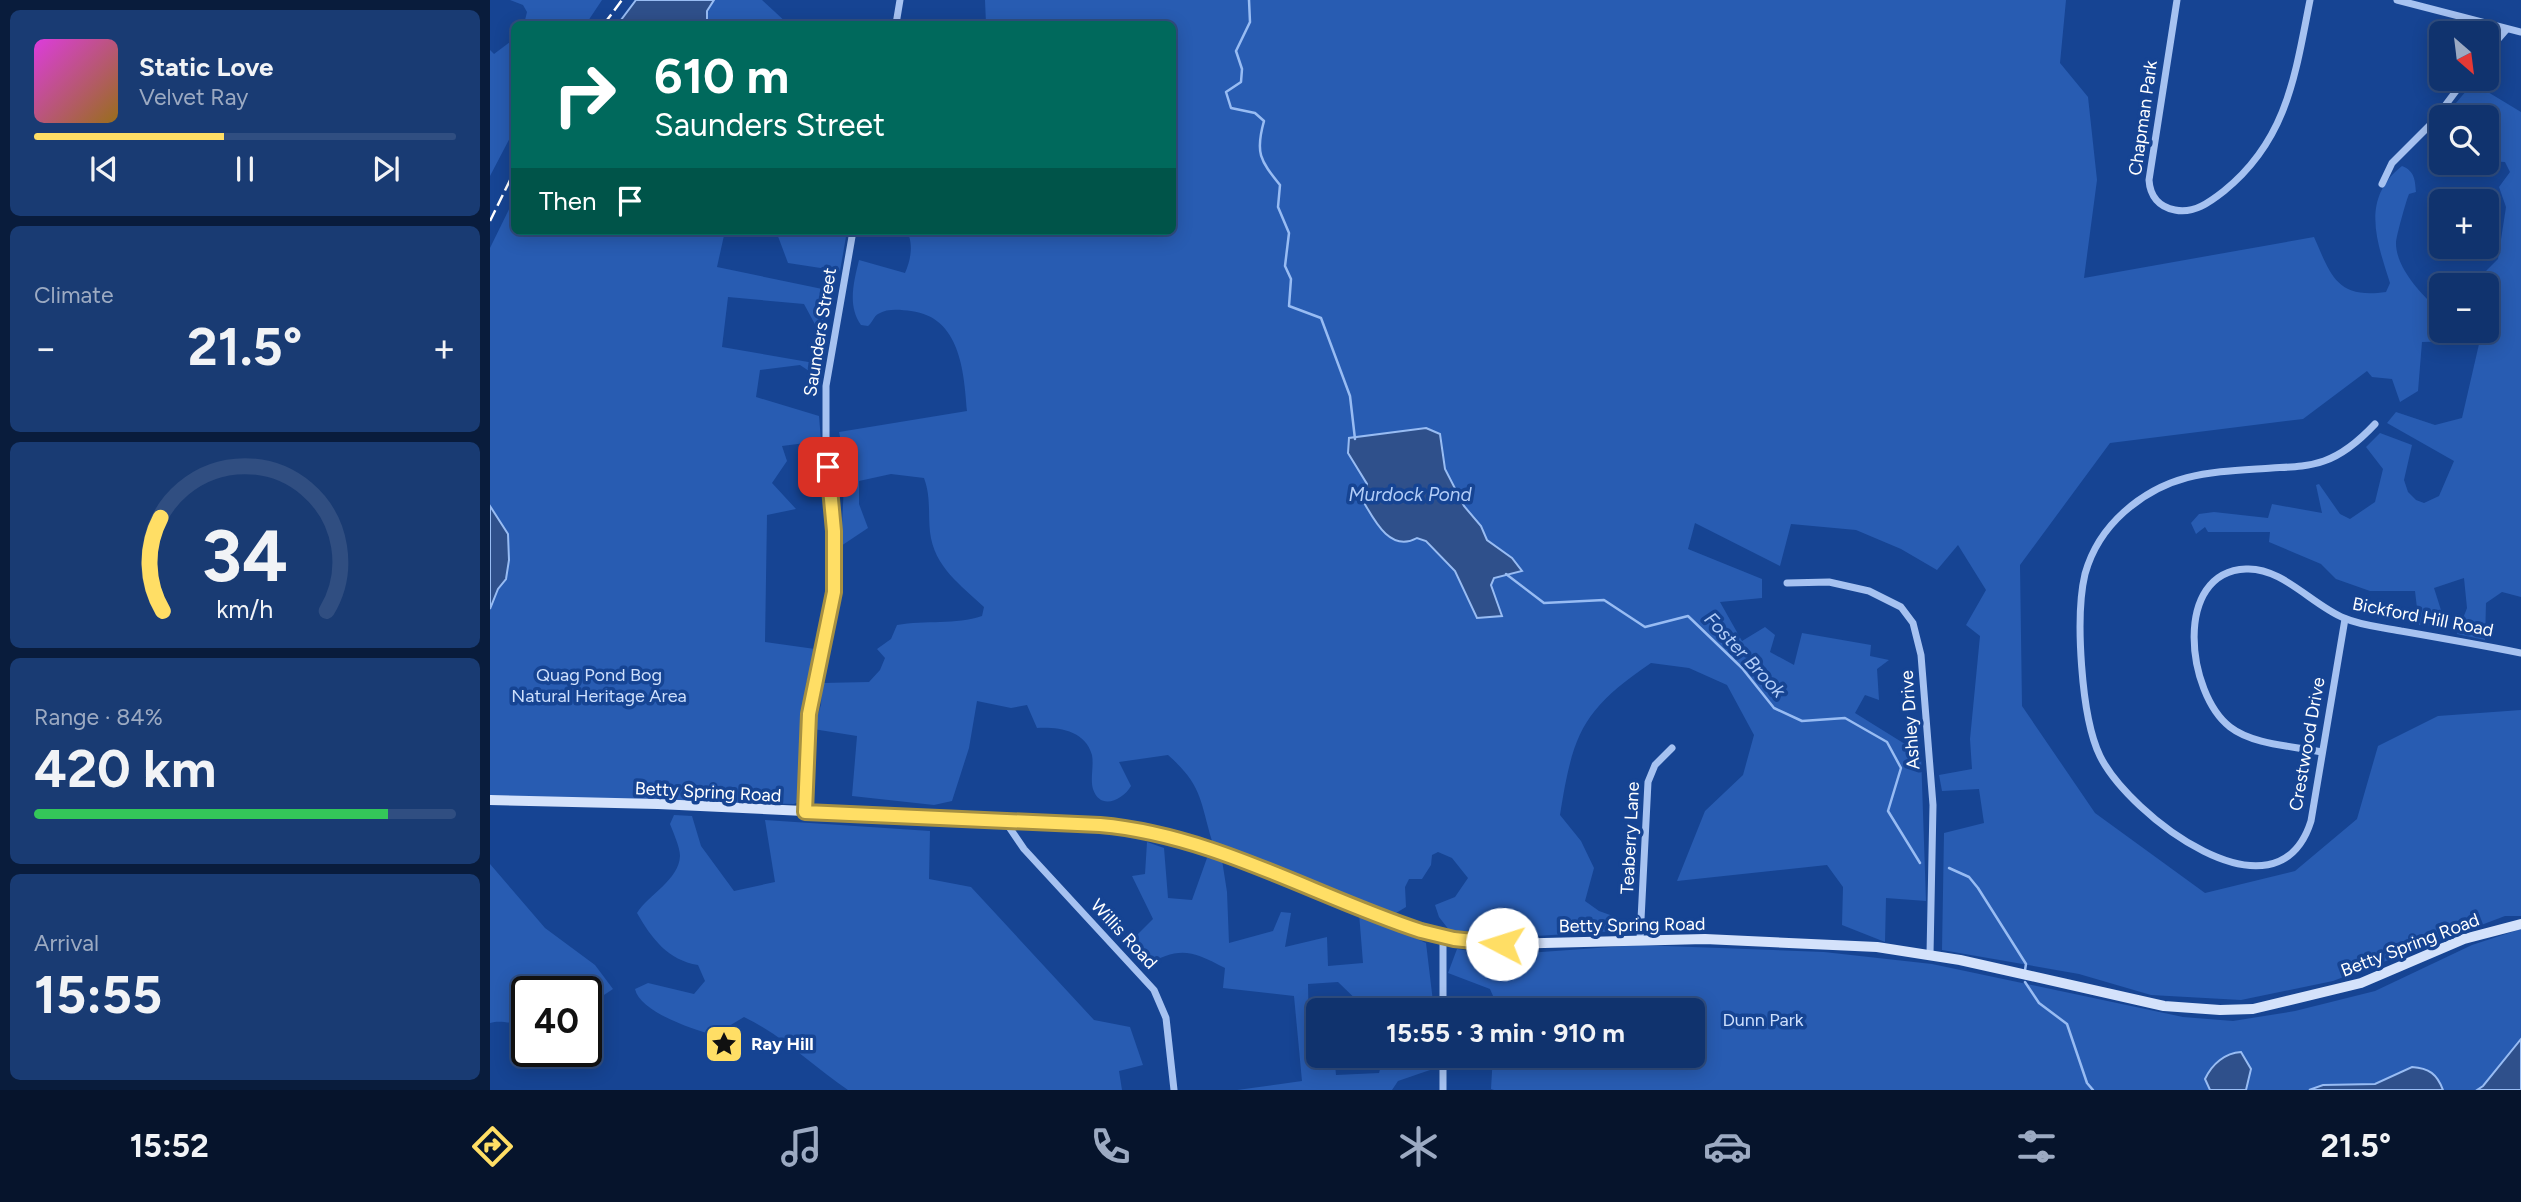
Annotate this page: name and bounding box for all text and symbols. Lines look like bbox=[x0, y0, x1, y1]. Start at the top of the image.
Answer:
north arrow bbox=[2429, 21, 2499, 91]
map controls bbox=[2429, 21, 2499, 343]
text: 610 m bbox=[654, 46, 789, 105]
icon: right bbox=[539, 49, 630, 140]
text: Static Love bbox=[139, 51, 273, 83]
street label: Chapman Park bbox=[2124, 59, 2162, 177]
text: Velvet Ray bbox=[139, 83, 248, 111]
button: search bbox=[2429, 105, 2499, 175]
text: Saunders Street bbox=[654, 106, 885, 144]
icon: previous bbox=[85, 150, 123, 188]
icon: pause bbox=[226, 150, 264, 188]
icon: next bbox=[367, 150, 405, 188]
icon: arrive bbox=[611, 182, 649, 220]
text: Then bbox=[539, 185, 597, 217]
button: + bbox=[2429, 189, 2499, 259]
street label: Saunders Street bbox=[799, 266, 841, 398]
button: − bbox=[2429, 273, 2499, 343]
text: Climate bbox=[34, 281, 113, 309]
text: 21.5° bbox=[188, 316, 302, 378]
text: − bbox=[34, 325, 58, 371]
text: + bbox=[432, 325, 456, 371]
pin bbox=[798, 437, 858, 497]
icon: arrive bbox=[809, 448, 847, 486]
water label: Murdock Pond bbox=[1348, 483, 1472, 506]
text: 34 bbox=[202, 512, 288, 599]
street label: Bickford Hill Road bbox=[2351, 593, 2495, 641]
text: km/h bbox=[216, 594, 274, 624]
water label: Foster Brook bbox=[1700, 608, 1791, 703]
park label: Quag Pond Bog Natural Heritage Area bbox=[511, 664, 687, 707]
street label: Ashley Drive bbox=[1896, 669, 1924, 770]
street label: Crestwood Drive bbox=[2284, 675, 2330, 813]
text: Range · 84% bbox=[34, 703, 163, 731]
text: 420 km bbox=[34, 738, 216, 800]
street label: Betty Spring Road bbox=[634, 777, 782, 807]
street label: Teaberry Lane bbox=[1616, 781, 1644, 895]
street label: Willis Road bbox=[1086, 894, 1162, 974]
position arrow bbox=[1465, 907, 1539, 981]
street label: Betty Spring Road bbox=[2338, 908, 2482, 982]
street label: Betty Spring Road bbox=[1558, 913, 1706, 937]
text: Arrival bbox=[34, 929, 99, 957]
text: 15:55 bbox=[34, 964, 162, 1026]
speed limit sign: 40 bbox=[511, 976, 602, 1067]
park label: Dunn Park bbox=[1722, 1009, 1804, 1031]
text: 15:55 · 3 min · 910 m bbox=[1386, 1017, 1625, 1049]
place icon: Ray Hill bbox=[703, 1023, 745, 1065]
place label: Ray Hill bbox=[751, 1033, 814, 1055]
icon: directions bbox=[468, 1122, 517, 1171]
icon: music bbox=[777, 1122, 826, 1171]
icon: phone bbox=[1086, 1122, 1135, 1171]
icon: climate bbox=[1394, 1122, 1443, 1171]
icon: car bbox=[1703, 1122, 1752, 1171]
icon: filters bbox=[2012, 1122, 2061, 1171]
text: 15:52 bbox=[130, 1127, 209, 1165]
text: 21.5° bbox=[2320, 1127, 2391, 1165]

